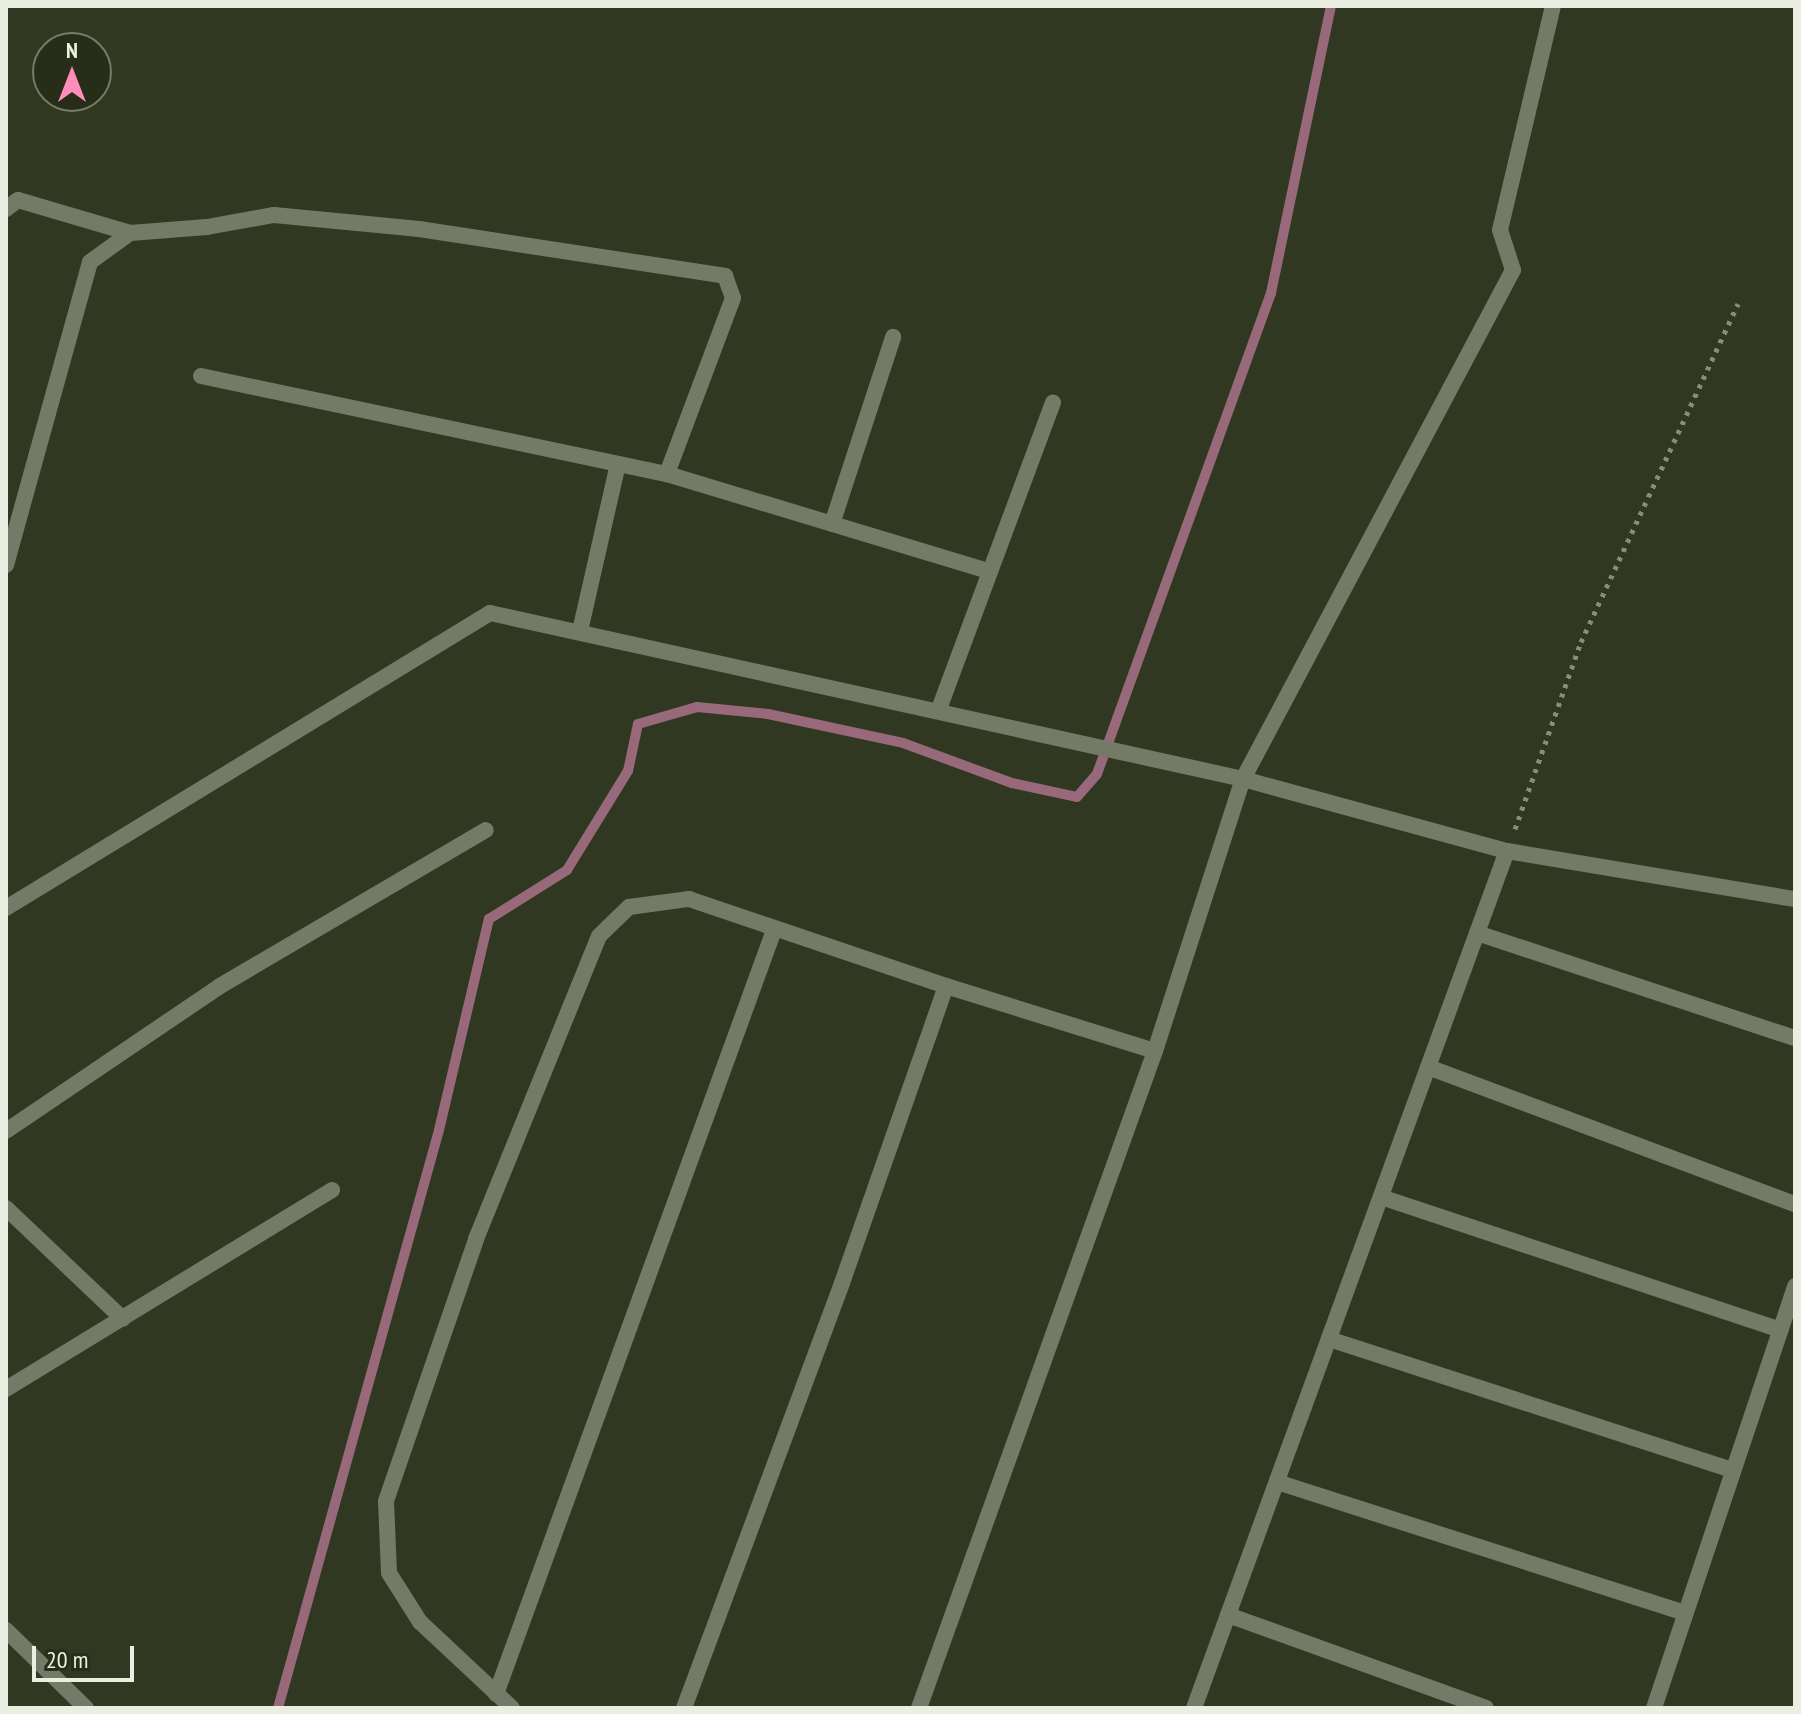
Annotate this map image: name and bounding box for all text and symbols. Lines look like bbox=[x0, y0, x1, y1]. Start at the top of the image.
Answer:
north arrow bbox=[32, 32, 112, 112]
text: N bbox=[66, 36, 78, 64]
scale bar bbox=[36, 1630, 138, 1680]
text: 20 m bbox=[46, 1644, 88, 1675]

